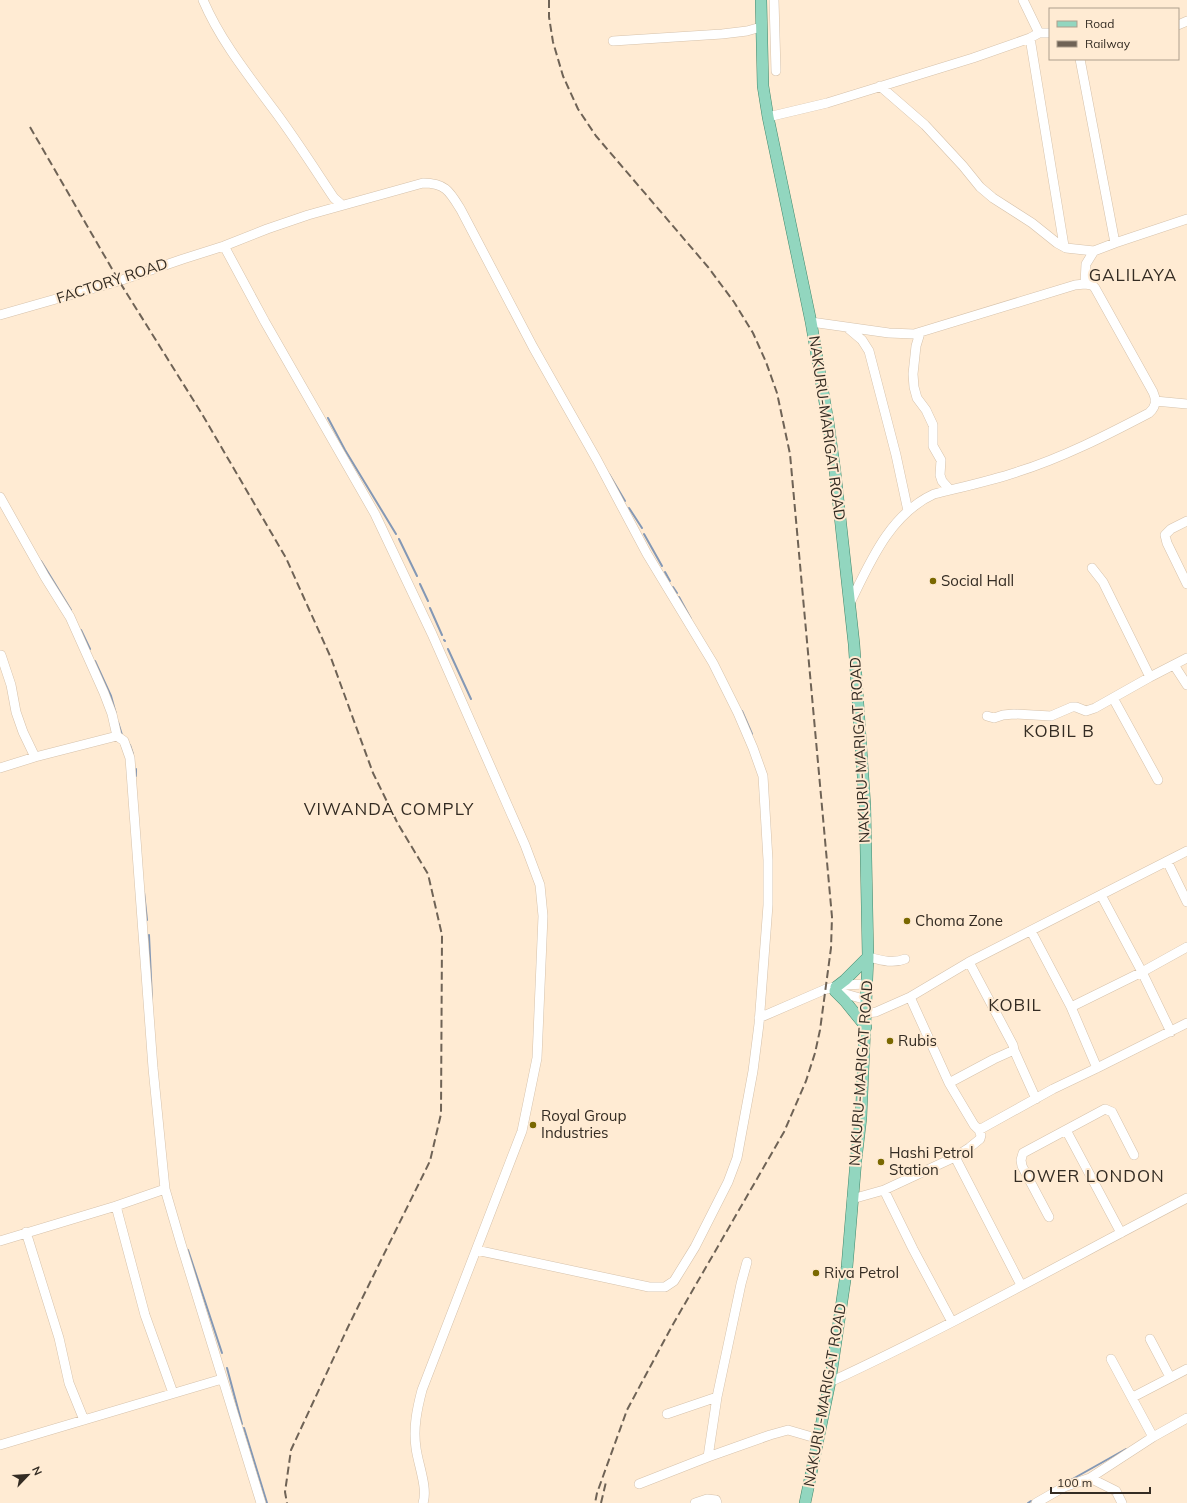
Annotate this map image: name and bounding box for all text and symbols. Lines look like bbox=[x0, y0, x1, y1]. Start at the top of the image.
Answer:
legend bbox=[1049, 8, 1179, 60]
text: Road bbox=[1085, 16, 1114, 31]
text: Railway bbox=[1085, 36, 1131, 51]
street label: FACTORY ROAD bbox=[54, 254, 170, 307]
district label: GALILAYA bbox=[1089, 264, 1177, 285]
street label: NAKURU-MARIGAT ROAD bbox=[805, 334, 850, 521]
place label: Social Hall bbox=[941, 571, 1014, 590]
marker: Social Hall bbox=[928, 576, 938, 586]
street label: NAKURU-MARIGAT ROAD bbox=[845, 657, 874, 843]
district label: KOBIL B bbox=[1023, 720, 1095, 741]
district label: VIWANDA COMPLY bbox=[304, 798, 474, 819]
place label: Choma Zone bbox=[915, 911, 1003, 930]
marker: Choma Zone bbox=[902, 916, 912, 926]
street label: NAKURU-MARIGAT ROAD bbox=[845, 979, 876, 1167]
district label: KOBIL bbox=[988, 994, 1042, 1015]
place label: Rubis bbox=[898, 1031, 937, 1050]
marker: Rubis bbox=[885, 1036, 895, 1046]
place label: Royal Group Industries bbox=[541, 1106, 627, 1142]
marker: Royal Group Industries bbox=[528, 1120, 538, 1130]
place label: Hashi Petrol Station bbox=[889, 1143, 974, 1179]
marker: Hashi Petrol Station bbox=[876, 1157, 886, 1167]
district label: LOWER LONDON bbox=[1013, 1165, 1165, 1186]
place label: Riva Petrol bbox=[824, 1263, 899, 1282]
marker: Riva Petrol bbox=[811, 1268, 821, 1278]
street label: NAKURU-MARIGAT ROAD bbox=[799, 1302, 850, 1488]
north arrow bbox=[8, 1455, 48, 1495]
text: N bbox=[29, 1464, 45, 1477]
scale bar bbox=[1051, 1469, 1150, 1495]
text: 100 m bbox=[1057, 1475, 1092, 1490]

